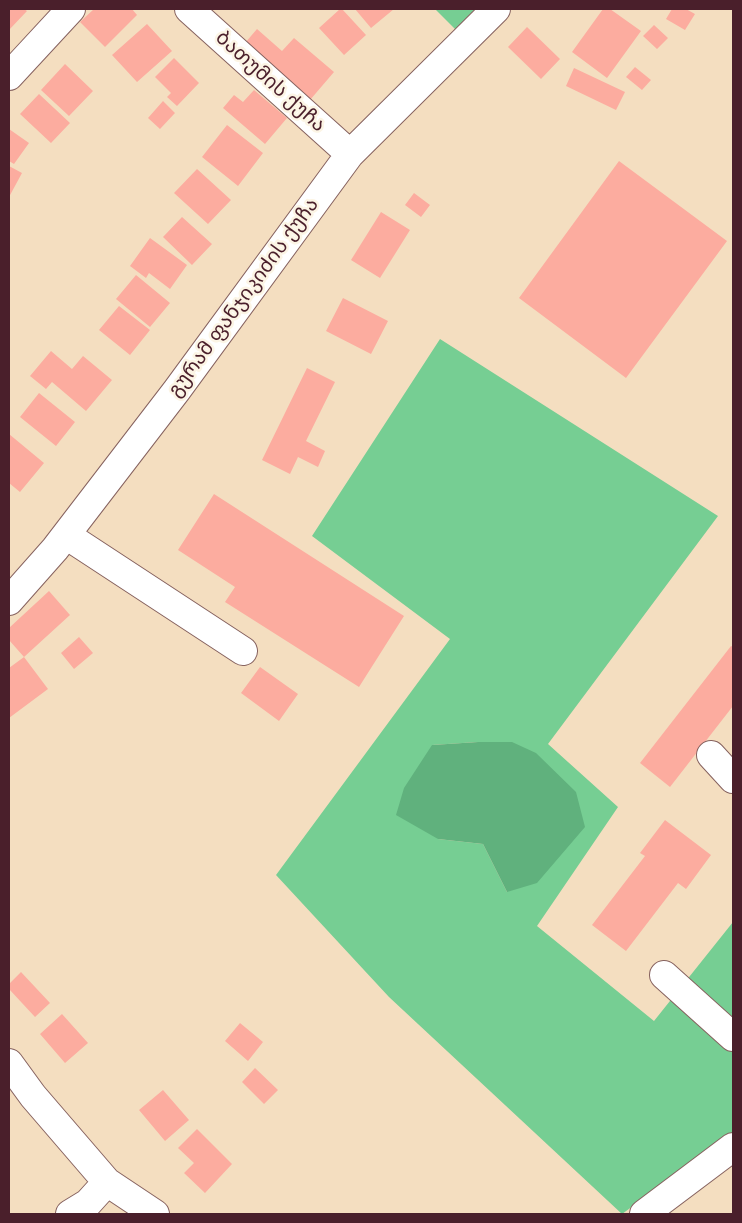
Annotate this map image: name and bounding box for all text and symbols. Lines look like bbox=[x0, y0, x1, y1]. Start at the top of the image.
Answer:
street label: ბათუმის ქუჩა bbox=[210, 26, 330, 138]
street label: გურამ ფანჯიკიძის ქუჩა bbox=[164, 194, 324, 402]

